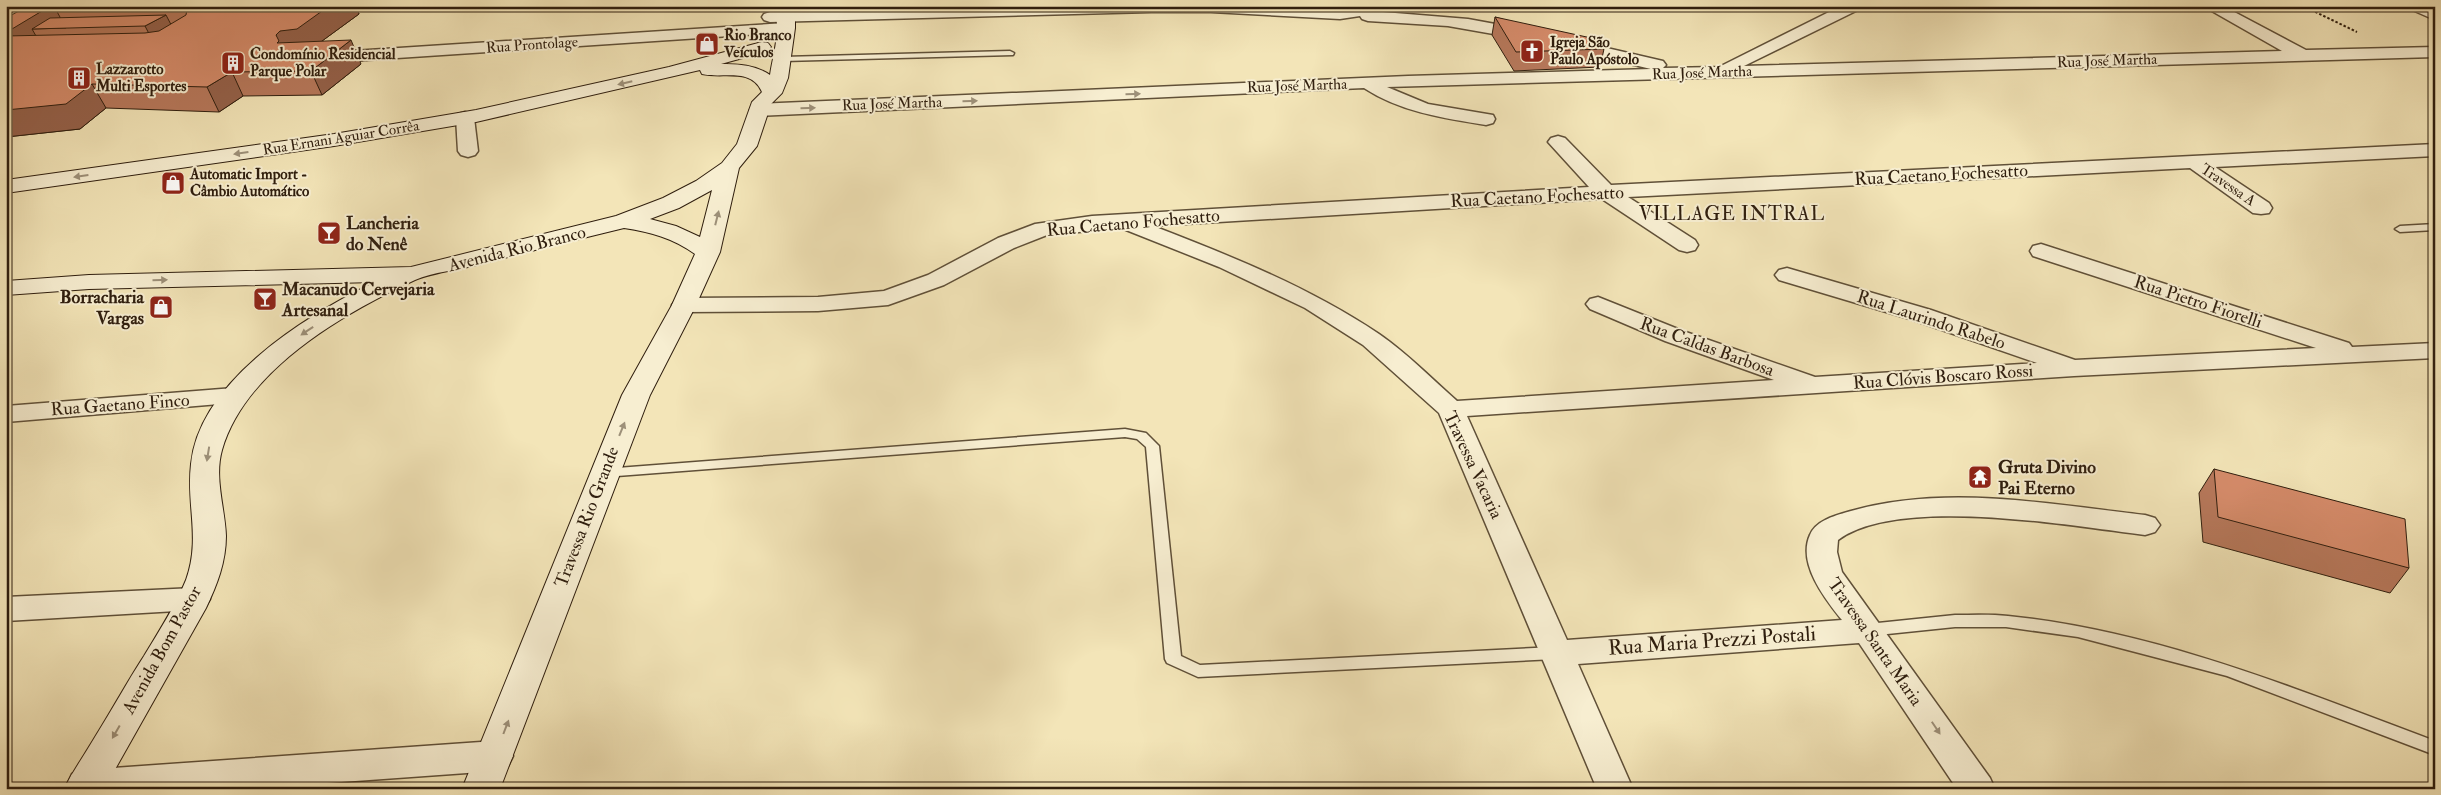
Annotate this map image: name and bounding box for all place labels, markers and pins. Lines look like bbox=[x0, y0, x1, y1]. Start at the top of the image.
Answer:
place label: Rio Branco Veículos bbox=[723, 26, 792, 62]
shop icon: Rio Branco Veículos bbox=[694, 31, 720, 57]
place label: Igreja São Paulo Apóstolo bbox=[1550, 33, 1640, 70]
church icon: Igreja São Paulo Apóstolo bbox=[1519, 38, 1545, 64]
place label: Condomínio Residencial Parque Polar bbox=[250, 45, 396, 82]
building icon: Condomínio Residencial Parque Polar bbox=[220, 50, 246, 76]
place label: Lazzarotto Multi Esportes bbox=[95, 60, 186, 97]
building icon: Lazzarotto Multi Esportes bbox=[66, 65, 92, 91]
place label: Automatic Import - Câmbio Automático bbox=[189, 165, 310, 201]
shop icon: Automatic Import - Câmbio Automático bbox=[160, 170, 186, 196]
place label: Lancheria do Nenê bbox=[346, 212, 419, 256]
bar icon: Lancheria do Nenê bbox=[316, 220, 342, 246]
place label: Macanudo Cervejaria Artesanal bbox=[281, 278, 435, 322]
place label: Borracharia Vargas bbox=[60, 286, 145, 330]
bar icon: Macanudo Cervejaria Artesanal bbox=[252, 286, 278, 312]
shop icon: Borracharia Vargas bbox=[148, 294, 174, 320]
place label: Gruta Divino Pai Eterno bbox=[1998, 456, 2096, 500]
temple icon: Gruta Divino Pai Eterno bbox=[1967, 464, 1993, 490]

